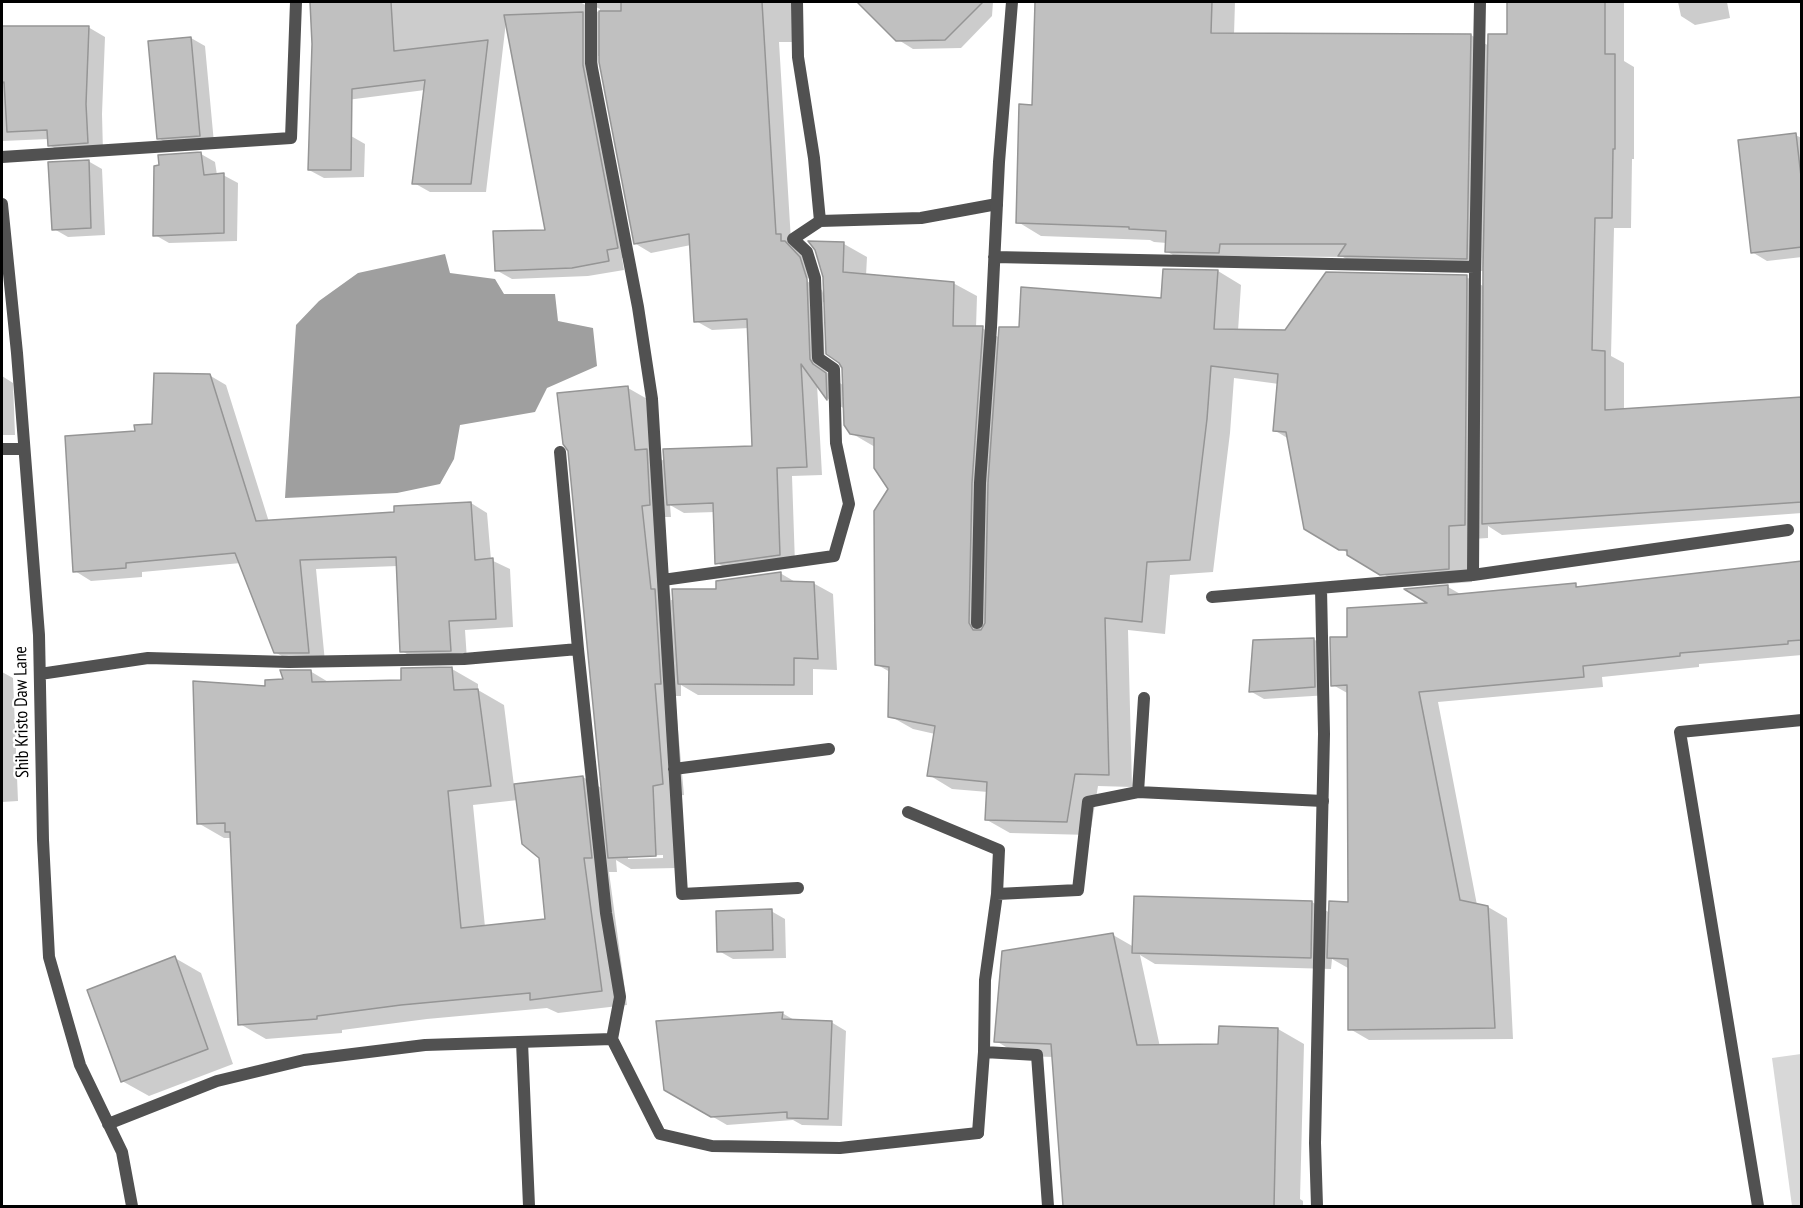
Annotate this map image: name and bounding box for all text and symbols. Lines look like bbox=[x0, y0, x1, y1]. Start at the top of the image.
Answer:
street label: Shib Kristo Daw Lane bbox=[10, 646, 34, 778]

